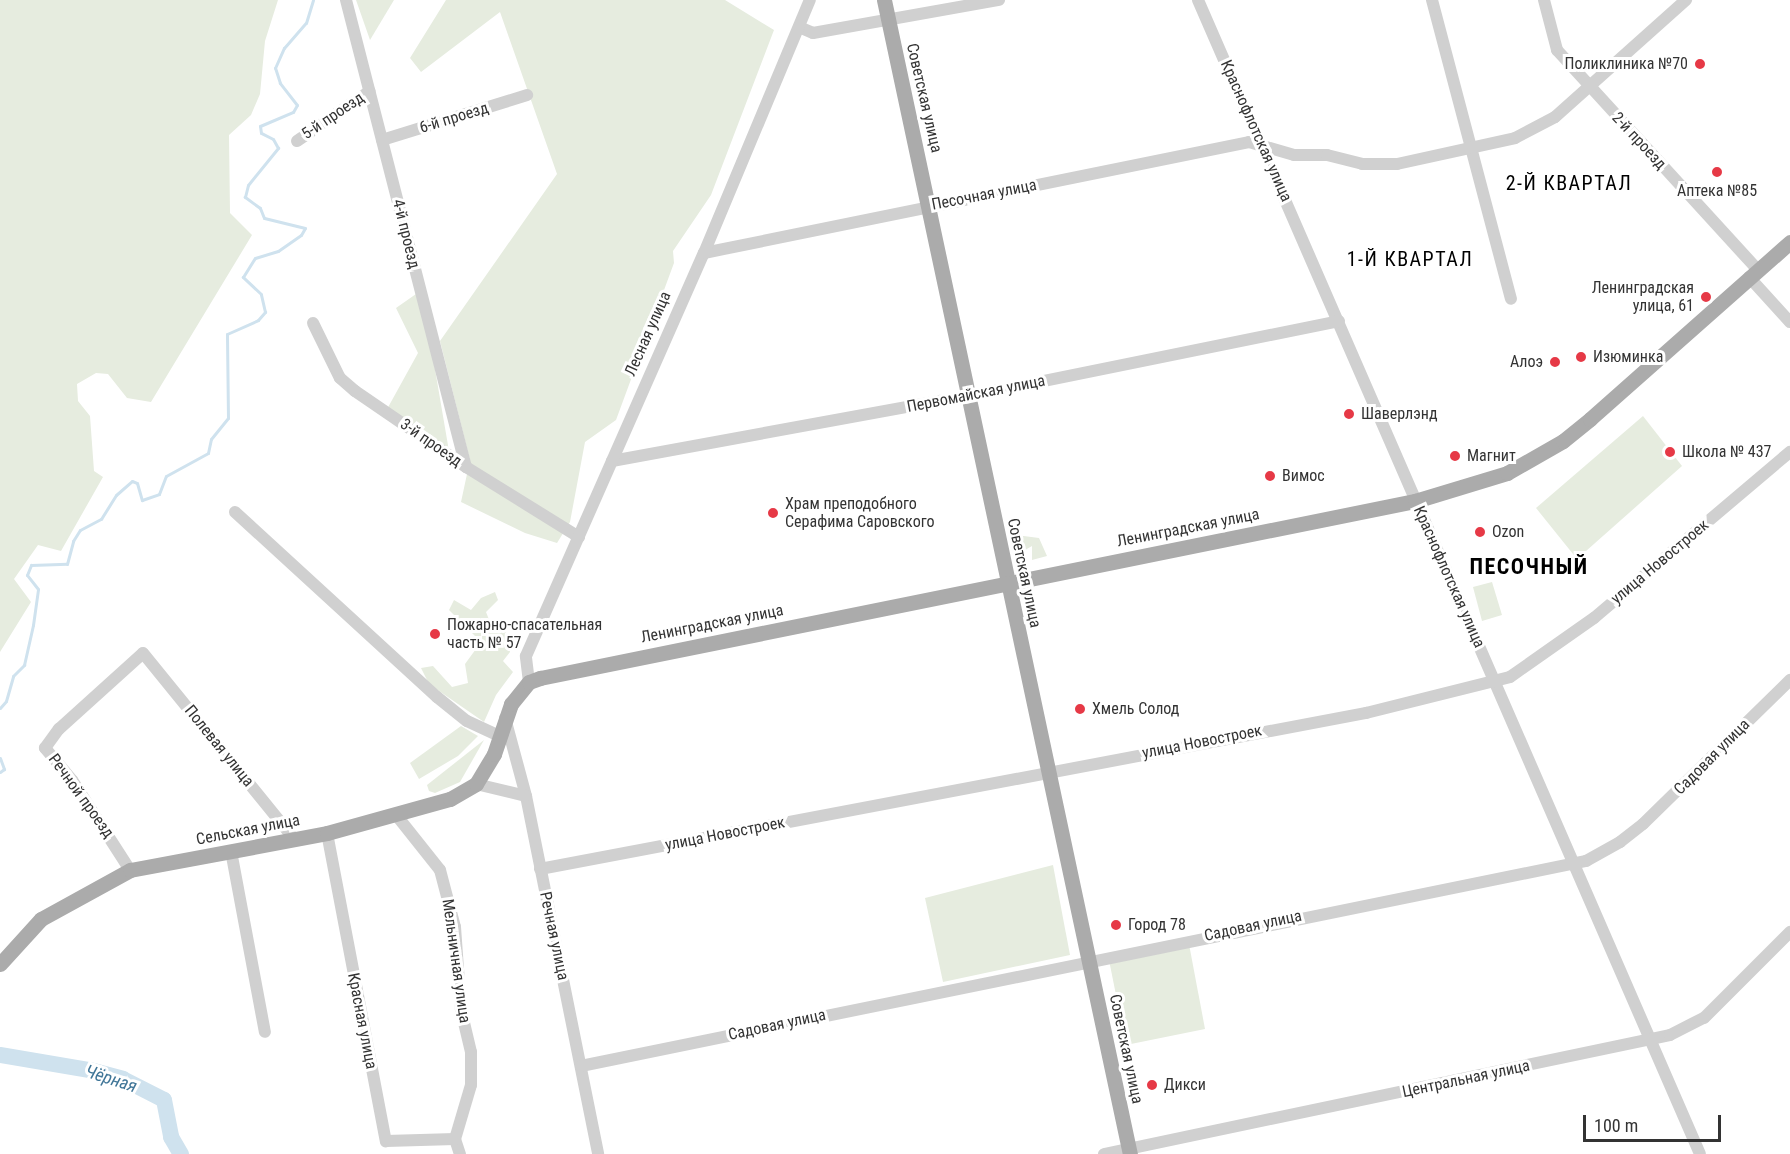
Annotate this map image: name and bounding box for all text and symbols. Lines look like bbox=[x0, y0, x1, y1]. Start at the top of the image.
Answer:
street label: Советская улица bbox=[902, 41, 946, 155]
place label: Поликлиника №70 bbox=[1565, 54, 1688, 74]
street label: Краснофлотская улица bbox=[1216, 57, 1296, 205]
marker: Поликлиника №70 bbox=[1693, 57, 1707, 71]
street label: 5-й проезд bbox=[298, 88, 368, 144]
street label: 6-й проезд bbox=[417, 98, 491, 138]
street label: 2-й проезд bbox=[1608, 108, 1670, 174]
marker: Аптека №85 bbox=[1710, 165, 1724, 179]
district label: 2-Й КВАРТАЛ bbox=[1506, 171, 1632, 195]
street label: Песочная улица bbox=[930, 175, 1038, 215]
place label: Аптека №85 bbox=[1677, 181, 1757, 201]
street label: 4-й проезд bbox=[388, 197, 424, 271]
district label: 1-Й КВАРТАЛ bbox=[1347, 247, 1473, 271]
place label: Ленинградская улица, 61 bbox=[1592, 278, 1694, 316]
street label: Лесная улица bbox=[621, 289, 675, 379]
marker: Ленинградская улица, 61 bbox=[1699, 290, 1713, 304]
place label: Изюминка bbox=[1593, 347, 1663, 367]
marker: Изюминка bbox=[1574, 350, 1588, 364]
place label: Алоэ bbox=[1510, 352, 1543, 372]
marker: Алоэ bbox=[1548, 355, 1562, 369]
street label: Первомайская улица bbox=[905, 371, 1047, 417]
place label: Шаверлэнд bbox=[1361, 404, 1437, 424]
marker: Шаверлэнд bbox=[1342, 407, 1356, 421]
street label: 3-й проезд bbox=[396, 415, 466, 471]
place label: Школа № 437 bbox=[1682, 442, 1772, 462]
marker: Школа № 437 bbox=[1663, 445, 1677, 459]
place label: Магнит bbox=[1467, 446, 1516, 466]
marker: Магнит bbox=[1448, 449, 1462, 463]
place label: Вимос bbox=[1282, 466, 1325, 486]
marker: Вимос bbox=[1263, 469, 1277, 483]
place label: Храм преподобного Серафима Саровского bbox=[785, 494, 934, 532]
street label: Краснофлотская улица bbox=[1409, 503, 1489, 651]
street label: Ленинградская улица bbox=[1115, 505, 1261, 551]
marker: Храм преподобного Серафима Саровского bbox=[766, 506, 780, 520]
street label: Советская улица bbox=[1003, 516, 1045, 630]
street label: улица Новостроек bbox=[1607, 516, 1713, 608]
place label: Ozon bbox=[1492, 522, 1524, 542]
marker: Ozon bbox=[1473, 525, 1487, 539]
district label: ПЕСОЧНЫЙ bbox=[1469, 554, 1589, 580]
street label: Ленинградская улица bbox=[639, 601, 785, 647]
place label: Пожарно-спасательная часть № 57 bbox=[447, 615, 602, 653]
marker: Пожарно-спасательная часть № 57 bbox=[428, 627, 442, 641]
place label: Хмель Солод bbox=[1092, 699, 1179, 719]
street label: Полевая улица bbox=[180, 701, 258, 791]
marker: Хмель Солод bbox=[1073, 702, 1087, 716]
street label: Садовая улица bbox=[1670, 715, 1754, 799]
street label: улица Новостроек bbox=[1140, 721, 1264, 763]
street label: Речной проезд bbox=[44, 750, 118, 842]
street label: Сельская улица bbox=[195, 811, 301, 849]
street label: улица Новостроек bbox=[663, 813, 787, 855]
street label: Речная улица bbox=[535, 890, 573, 982]
street label: Мельничная улица bbox=[438, 898, 474, 1024]
street label: Садовая улица bbox=[1203, 906, 1303, 946]
place label: Город 78 bbox=[1128, 915, 1186, 935]
marker: Город 78 bbox=[1109, 918, 1123, 932]
street label: Красная улица bbox=[343, 971, 381, 1071]
street label: Советская улица bbox=[1105, 992, 1147, 1106]
street label: Садовая улица bbox=[727, 1005, 827, 1045]
street label: Центральная улица bbox=[1400, 1056, 1532, 1102]
water label: Чёрная bbox=[82, 1061, 140, 1097]
place label: Дикси bbox=[1164, 1075, 1206, 1095]
marker: Дикси bbox=[1145, 1078, 1159, 1092]
scale bar bbox=[1586, 1103, 1724, 1141]
text: 100 m bbox=[1594, 1115, 1638, 1136]

